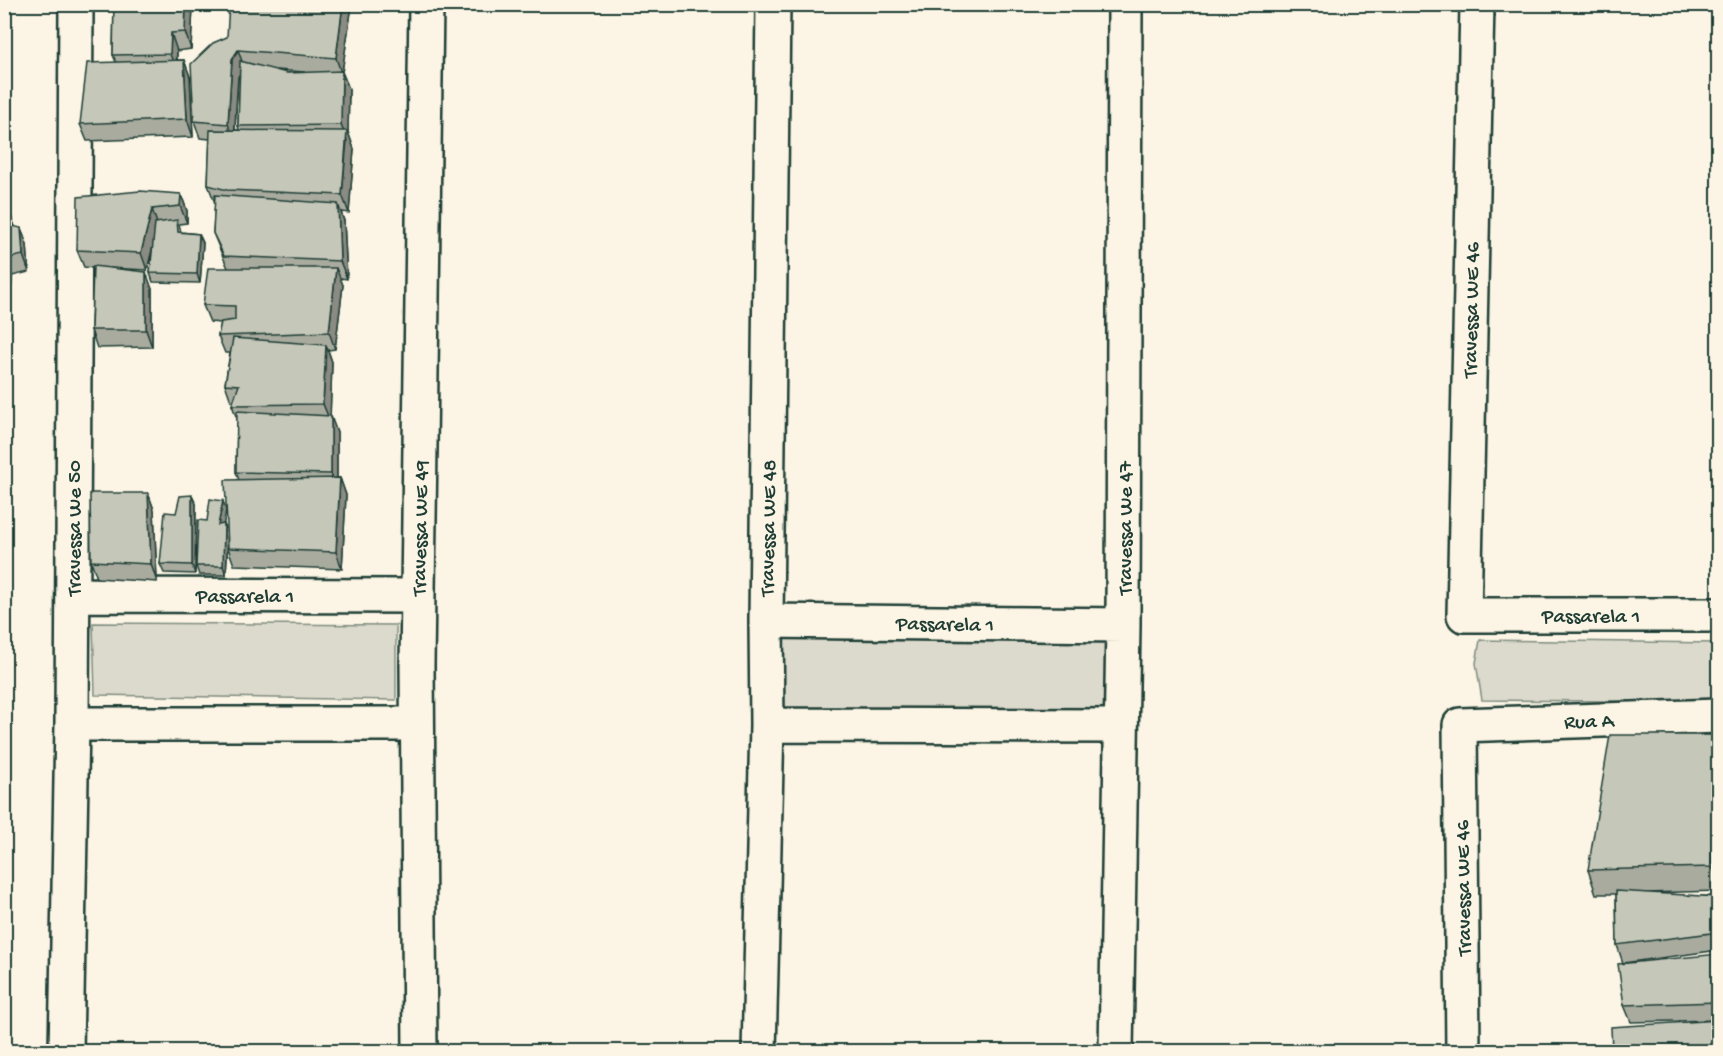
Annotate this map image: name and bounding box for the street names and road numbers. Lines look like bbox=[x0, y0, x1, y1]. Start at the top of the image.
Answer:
street label: Travessa WE 46 bbox=[1460, 242, 1487, 379]
street label: Travessa WE 48 bbox=[757, 459, 784, 598]
street label: Travessa We 50 bbox=[64, 460, 89, 597]
street label: Travessa WE 49 bbox=[409, 460, 436, 597]
street label: Travessa We 47 bbox=[1115, 460, 1140, 596]
street label: Passarela 1 bbox=[195, 586, 294, 611]
street label: Passarela 1 bbox=[1541, 606, 1640, 631]
street label: Passarela 1 bbox=[895, 613, 994, 640]
street label: Rua A bbox=[1564, 710, 1616, 737]
street label: Travessa WE 46 bbox=[1452, 819, 1479, 957]

